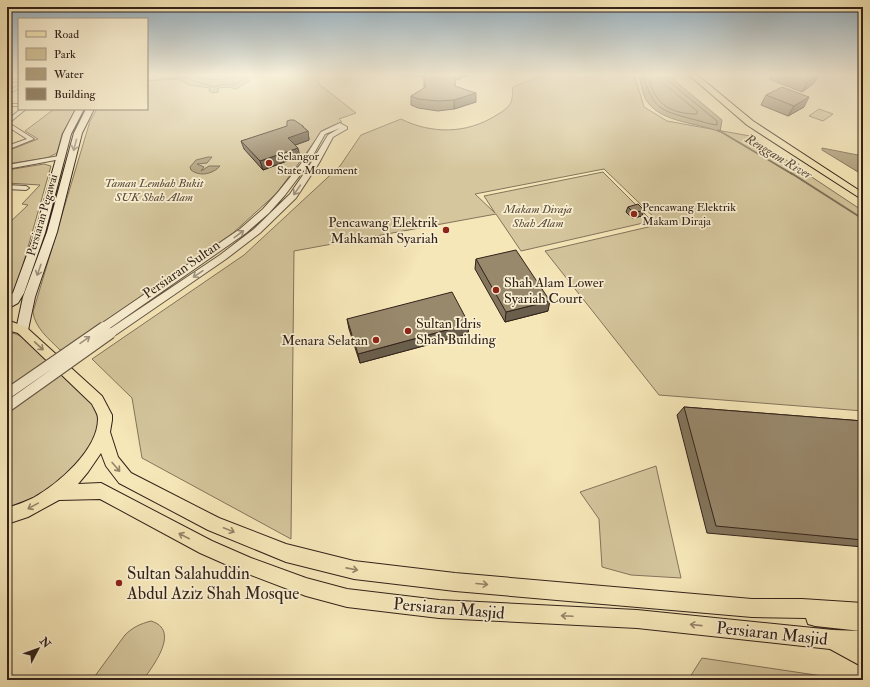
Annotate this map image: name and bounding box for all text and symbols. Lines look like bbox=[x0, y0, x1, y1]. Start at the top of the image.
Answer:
legend bbox=[18, 18, 148, 110]
text: Road bbox=[54, 27, 79, 42]
text: Park bbox=[54, 47, 76, 62]
text: Water bbox=[53, 67, 84, 82]
text: Building bbox=[54, 87, 97, 102]
water label: Renggam River bbox=[741, 130, 816, 184]
one-way arrow bbox=[71, 138, 78, 151]
place label: Selangor State Monument bbox=[277, 149, 358, 178]
marker: Selangor State Monument bbox=[264, 158, 274, 168]
street label: Persiaran Pegawai bbox=[24, 172, 61, 258]
park label: Taman Lembah Bukit SUK Shah Alam bbox=[104, 176, 204, 205]
one-way arrow bbox=[293, 185, 301, 196]
place label: Pencawang Elektrik Makam Diraja bbox=[642, 200, 736, 229]
park label: Makam Diraja Shah Alam bbox=[503, 202, 573, 231]
marker: Pencawang Elektrik Makam Diraja bbox=[629, 209, 639, 219]
place label: Pencawang Elektrik Mahkamah Syariah bbox=[328, 214, 439, 248]
marker: Pencawang Elektrik Mahkamah Syariah bbox=[441, 225, 451, 235]
one-way arrow bbox=[234, 229, 245, 238]
street label: Persiaran Sultan bbox=[139, 237, 223, 302]
one-way arrow bbox=[35, 263, 42, 276]
one-way arrow bbox=[193, 270, 204, 278]
place label: Shah Alam Lower Syariah Court bbox=[504, 274, 604, 308]
marker: Shah Alam Lower Syariah Court bbox=[491, 285, 501, 295]
place label: Sultan Idris Shah Building bbox=[416, 315, 497, 348]
marker: Sultan Idris Shah Building bbox=[403, 326, 413, 336]
place label: Menara Selatan bbox=[281, 332, 368, 349]
marker: Menara Selatan bbox=[371, 335, 381, 345]
one-way arrow bbox=[80, 336, 91, 344]
one-way arrow bbox=[34, 341, 44, 350]
one-way arrow bbox=[112, 462, 121, 473]
one-way arrow bbox=[27, 502, 39, 510]
one-way arrow bbox=[222, 527, 234, 534]
one-way arrow bbox=[178, 531, 190, 539]
place label: Sultan Salahuddin Abdul Aziz Shah Mosque bbox=[126, 563, 299, 604]
one-way arrow bbox=[346, 566, 359, 574]
marker: Sultan Salahuddin Abdul Aziz Shah Mosque bbox=[114, 578, 124, 588]
one-way arrow bbox=[475, 581, 488, 588]
street label: Persiaran Masjid bbox=[392, 593, 506, 624]
one-way arrow bbox=[561, 612, 574, 619]
street label: Persiaran Masjid bbox=[715, 617, 829, 650]
one-way arrow bbox=[690, 622, 703, 629]
north arrow bbox=[18, 629, 58, 669]
text: N bbox=[36, 634, 54, 652]

